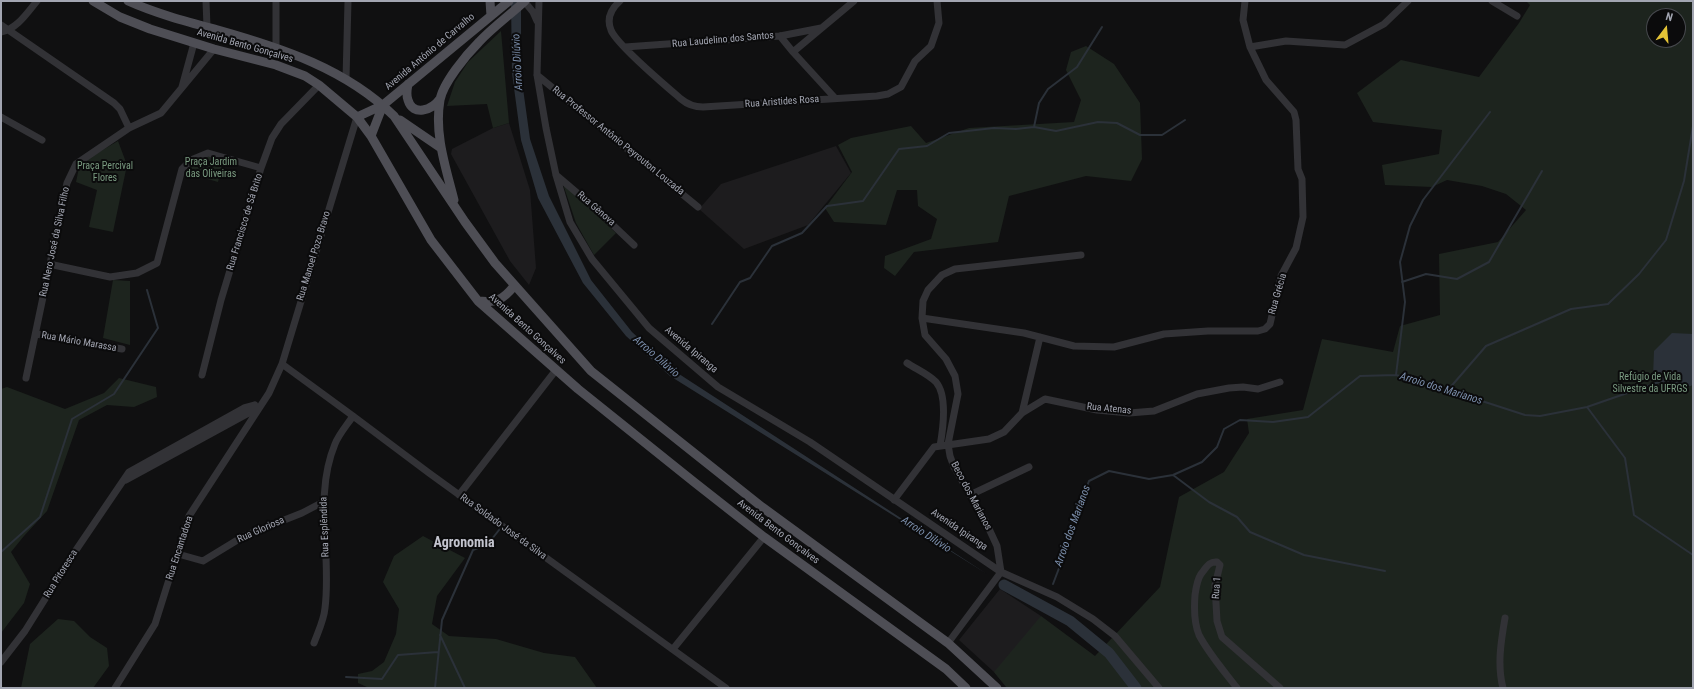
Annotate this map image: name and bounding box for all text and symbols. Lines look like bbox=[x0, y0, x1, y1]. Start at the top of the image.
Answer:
north arrow bbox=[1646, 8, 1686, 48]
text: N bbox=[1664, 10, 1674, 24]
street label: Avenida Antônio de Carvalho bbox=[383, 11, 477, 93]
street label: Avenida Bento Gonçalves bbox=[195, 26, 295, 66]
street label: Rua Laudelino dos Santos bbox=[672, 30, 774, 50]
water label: Arroio Dilúvio bbox=[510, 33, 526, 91]
street label: Rua Professor Antônio Peyrouton Louzada bbox=[550, 84, 686, 198]
street label: Rua Aristides Rosa bbox=[745, 93, 819, 111]
park label: Praça Jardim das Oliveiras bbox=[185, 156, 237, 180]
park label: Praça Percival Flores bbox=[77, 160, 133, 184]
street label: Rua Francisco de Sá Brito bbox=[225, 172, 265, 272]
street label: Rua Nero José da Silva Filho bbox=[37, 186, 73, 298]
street label: Rua Gênova bbox=[574, 189, 618, 229]
street label: Rua Manoel Pozo Bravo bbox=[295, 210, 333, 302]
street label: Rua Grécia bbox=[1266, 272, 1290, 316]
street label: Avenida Bento Gonçalves bbox=[486, 291, 568, 367]
street label: Avenida Ipiranga bbox=[662, 324, 720, 376]
street label: Rua Mário Marassa bbox=[40, 329, 118, 355]
water label: Arroio Dilúvio bbox=[630, 333, 682, 381]
water label: Arroio dos Marianos bbox=[1398, 370, 1484, 408]
park label: Refúgio de Vida Silvestre da UFRGS bbox=[1612, 371, 1688, 394]
street label: Rua Atenas bbox=[1086, 401, 1132, 417]
street label: Beco dos Marianos bbox=[948, 460, 994, 532]
water label: Arroio dos Marianos bbox=[1052, 484, 1094, 568]
street label: Rua Soldado José da Silva bbox=[457, 492, 549, 562]
street label: Rua Esplêndida bbox=[318, 497, 332, 557]
street label: Avenida Bento Gonçalves bbox=[735, 497, 821, 567]
street label: Avenida Ipiranga bbox=[928, 507, 990, 553]
street label: Rua Encantadora bbox=[164, 514, 196, 582]
street label: Rua Gloriosa bbox=[236, 514, 286, 546]
water label: Arroio Dilúvio bbox=[899, 514, 953, 556]
district label: Agronomia bbox=[433, 535, 495, 551]
street label: Rua Pitoresca bbox=[41, 548, 81, 600]
street label: Rua 1 bbox=[1210, 577, 1224, 599]

